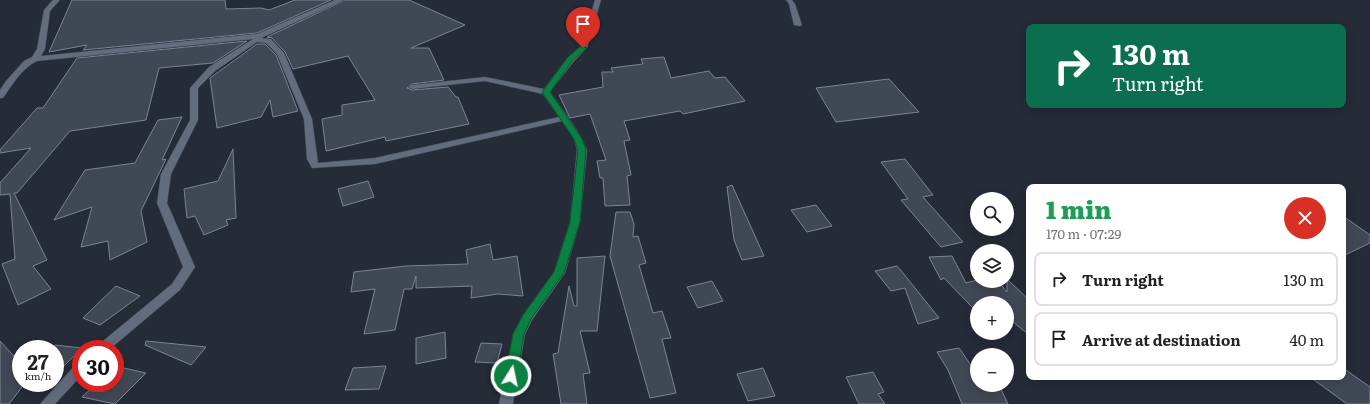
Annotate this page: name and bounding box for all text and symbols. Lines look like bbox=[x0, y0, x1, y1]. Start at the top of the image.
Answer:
pin bbox=[566, 7.0, 600, 48]
icon: arrive bbox=[572, 13, 594, 35]
text: 130 m bbox=[1112, 32, 1190, 74]
icon: right bbox=[1046, 40, 1098, 92]
text: Turn right bbox=[1112, 70, 1203, 97]
text: 1 min bbox=[1046, 191, 1111, 226]
map controls bbox=[970, 192, 1014, 392]
button: search bbox=[970, 192, 1014, 236]
button: close bbox=[1284, 197, 1326, 239]
text: 170 m · 07:29 bbox=[1046, 224, 1121, 243]
button: layers bbox=[970, 244, 1014, 288]
icon: right bbox=[1048, 268, 1070, 290]
text: Turn right bbox=[1082, 268, 1164, 291]
text: 130 m bbox=[1284, 268, 1324, 291]
button: + bbox=[970, 296, 1014, 340]
icon: arrive bbox=[1048, 328, 1070, 350]
text: Arrive at destination bbox=[1082, 328, 1241, 351]
text: 40 m bbox=[1290, 328, 1324, 351]
speed limit sign: 30 bbox=[72, 340, 124, 392]
text: 27 bbox=[27, 346, 49, 376]
button: − bbox=[970, 348, 1014, 392]
position arrow bbox=[490, 355, 532, 397]
text: km/h bbox=[25, 368, 51, 383]

